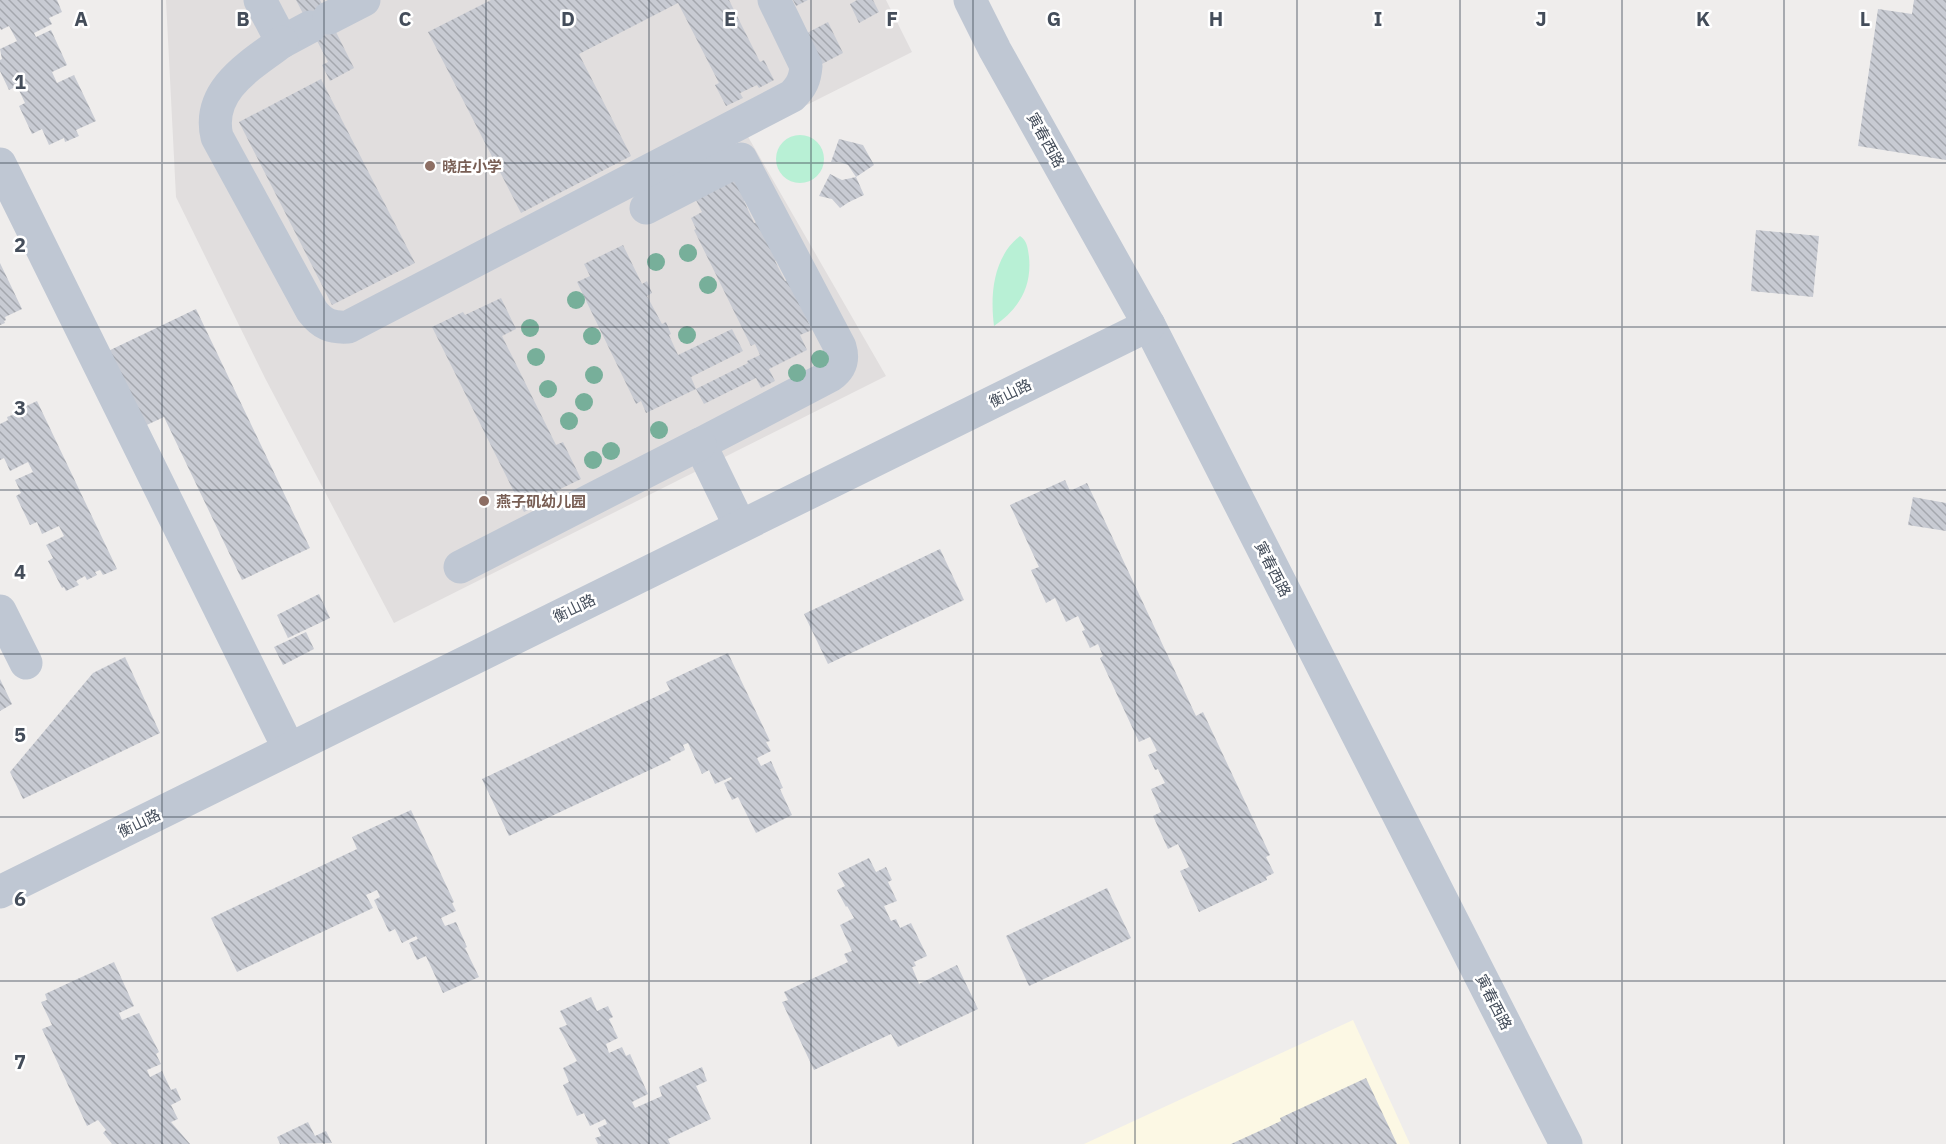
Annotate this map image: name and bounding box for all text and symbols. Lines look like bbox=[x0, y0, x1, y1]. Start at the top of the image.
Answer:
text: A bbox=[74, 5, 88, 32]
text: B bbox=[236, 5, 250, 32]
text: C bbox=[398, 5, 412, 32]
text: D bbox=[561, 5, 575, 32]
text: E bbox=[724, 5, 736, 32]
text: F bbox=[886, 5, 898, 32]
text: G bbox=[1047, 5, 1061, 32]
text: H bbox=[1209, 5, 1223, 32]
text: I bbox=[1374, 5, 1382, 32]
text: J bbox=[1535, 5, 1547, 32]
text: K bbox=[1696, 5, 1710, 32]
text: L bbox=[1860, 5, 1870, 32]
text: 1 bbox=[14, 68, 26, 95]
street label: 寅春西路 bbox=[1023, 109, 1069, 171]
place label: 晓庄小学 bbox=[442, 157, 502, 176]
marker: 晓庄小学 bbox=[423, 159, 437, 173]
text: 2 bbox=[14, 231, 26, 258]
street label: 衡山路 bbox=[986, 375, 1034, 411]
text: 3 bbox=[14, 394, 26, 421]
place label: 燕子矶幼儿园 bbox=[496, 492, 586, 511]
marker: 燕子矶幼儿园 bbox=[477, 494, 491, 508]
street label: 寅春西路 bbox=[1251, 538, 1295, 600]
text: 4 bbox=[14, 558, 26, 585]
street label: 衡山路 bbox=[550, 590, 598, 626]
text: 5 bbox=[14, 721, 26, 748]
street label: 衡山路 bbox=[115, 805, 163, 841]
text: 6 bbox=[14, 885, 26, 912]
street label: 寅春西路 bbox=[1472, 971, 1516, 1033]
text: 7 bbox=[14, 1048, 26, 1075]

